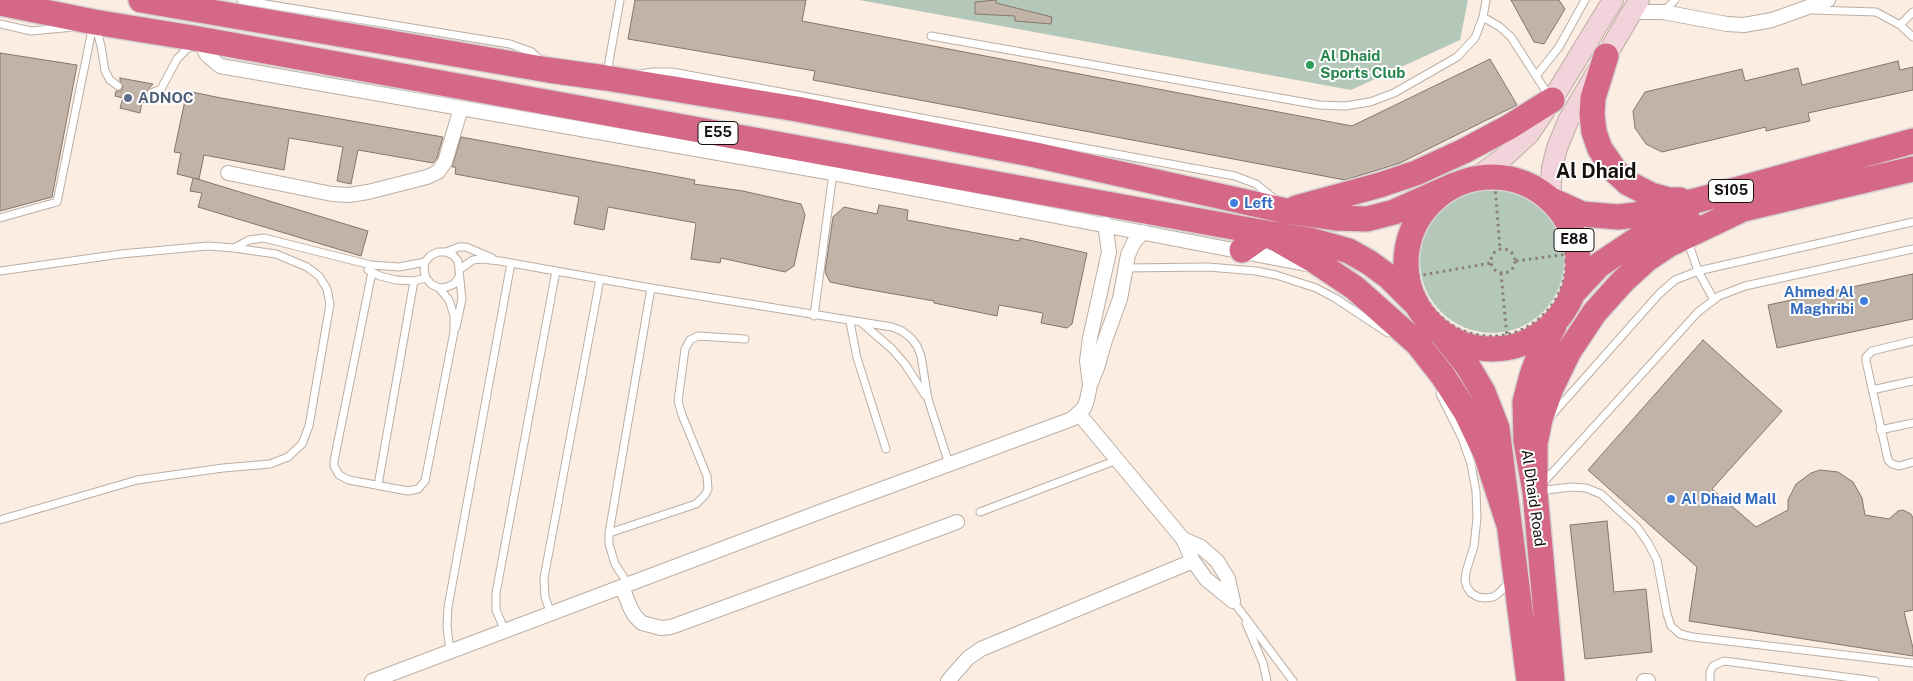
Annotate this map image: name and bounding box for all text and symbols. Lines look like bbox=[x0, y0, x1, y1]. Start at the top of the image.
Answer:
place label: Al Dhaid Sports Club bbox=[1320, 47, 1405, 82]
marker: Al Dhaid Sports Club bbox=[1304, 59, 1316, 71]
place label: ADNOC bbox=[138, 89, 194, 107]
marker: ADNOC bbox=[122, 92, 134, 104]
road number: E55 bbox=[698, 122, 738, 144]
district label: Al Dhaid bbox=[1556, 160, 1636, 184]
road number: S105 bbox=[1708, 180, 1754, 202]
place label: Left bbox=[1244, 194, 1273, 212]
marker: Left bbox=[1228, 197, 1240, 209]
road number: E88 bbox=[1554, 228, 1594, 252]
place label: Ahmed Al Maghribi bbox=[1784, 283, 1854, 318]
marker: Ahmed Al Maghribi bbox=[1858, 295, 1870, 307]
street label: Al Dhaid Road bbox=[1517, 448, 1549, 548]
place label: Al Dhaid Mall bbox=[1681, 490, 1777, 508]
marker: Al Dhaid Mall bbox=[1665, 493, 1677, 505]

